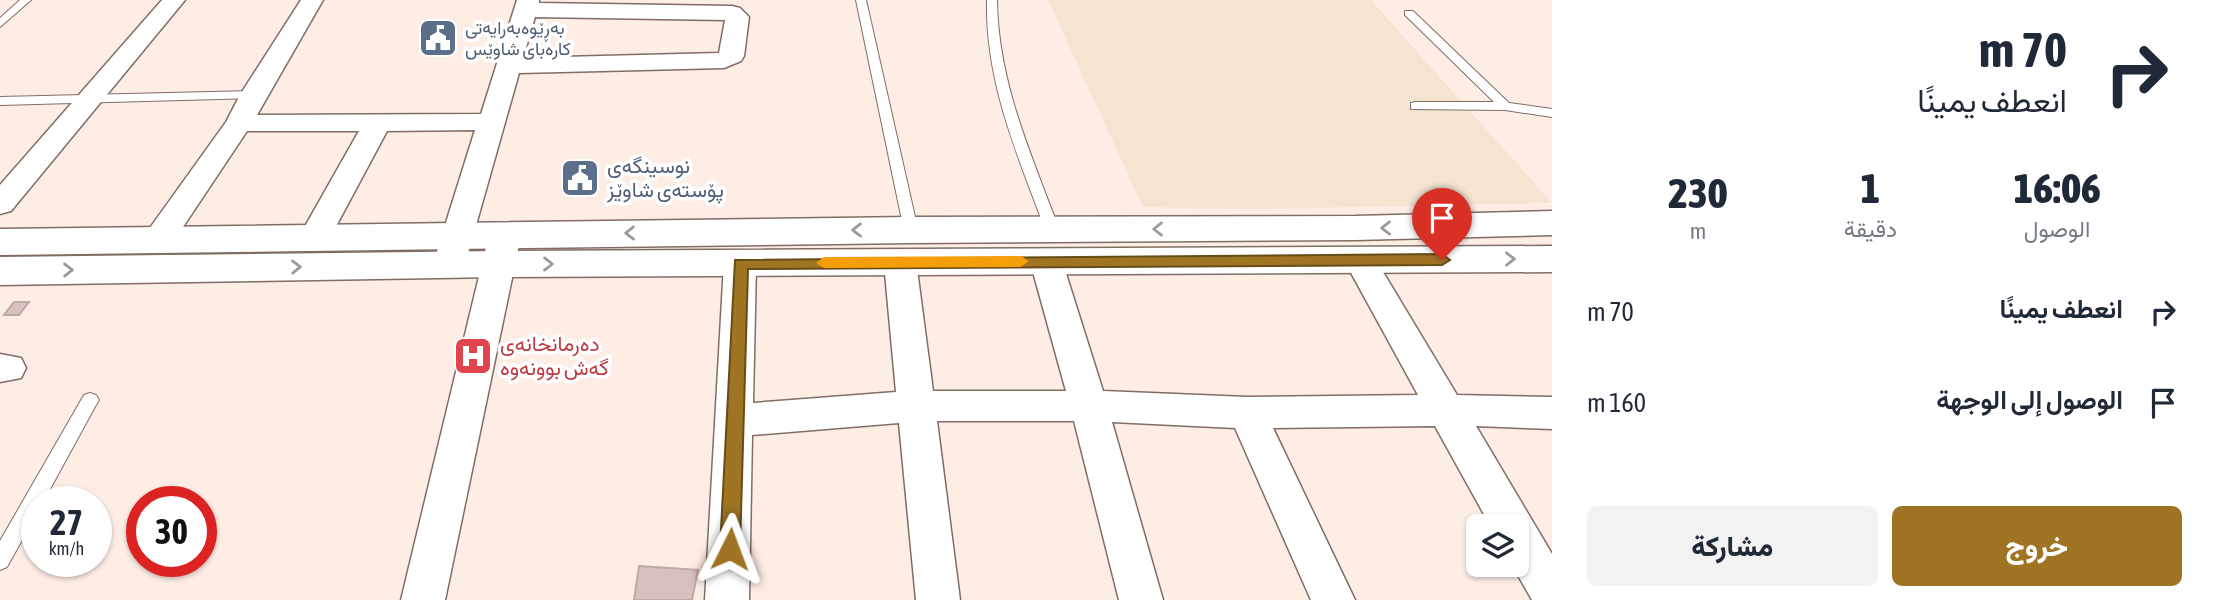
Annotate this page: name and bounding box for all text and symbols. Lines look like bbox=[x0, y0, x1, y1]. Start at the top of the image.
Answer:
public building icon: بەڕێوەبەرایەتی کارەبای شاوێس bbox=[417, 17, 459, 59]
place label: بەڕێوەبەرایەتی کارەبای شاوێس bbox=[465, 17, 571, 60]
text: 70 m bbox=[1979, 21, 2067, 77]
icon: right bbox=[2091, 28, 2182, 119]
text: انعطف يمينًا bbox=[1917, 82, 2067, 119]
place label: نوسینگەی پۆستەی شاوێز bbox=[606, 153, 724, 204]
public building icon: نوسینگەی پۆستەی شاوێز bbox=[559, 157, 601, 199]
text: 1 bbox=[1861, 164, 1880, 212]
text: 16:06 bbox=[2013, 164, 2101, 212]
text: 230 bbox=[1668, 169, 1728, 217]
pin bbox=[1412, 188, 1472, 260]
icon: arrive bbox=[1423, 199, 1461, 237]
text: دقيقة bbox=[1844, 216, 1897, 242]
text: الوصول bbox=[2024, 216, 2090, 242]
text: m bbox=[1690, 218, 1706, 244]
one-way arrow bbox=[1380, 220, 1391, 236]
one-way arrow bbox=[1153, 221, 1163, 237]
one-way arrow bbox=[852, 222, 862, 238]
one-way arrow bbox=[624, 225, 635, 241]
one-way arrow bbox=[1505, 251, 1516, 267]
one-way arrow bbox=[543, 256, 553, 272]
one-way arrow bbox=[291, 259, 301, 275]
one-way arrow bbox=[63, 263, 74, 278]
icon: right bbox=[2144, 293, 2182, 331]
text: انعطف يمينًا bbox=[2000, 294, 2123, 324]
text: 70 m bbox=[1587, 297, 1634, 327]
place label: دەرمانخانەی گەش بوونەوە bbox=[500, 331, 609, 381]
hospital icon: دەرمانخانەی گەش بوونەوە bbox=[452, 335, 494, 377]
icon: arrive bbox=[2144, 384, 2182, 422]
text: الوصول إلى الوجهة bbox=[1936, 385, 2123, 415]
text: 160 m bbox=[1587, 388, 1646, 418]
speed limit sign: 30 bbox=[126, 486, 217, 577]
text: 27 bbox=[50, 502, 83, 542]
button: مشاركة bbox=[1587, 506, 1878, 586]
button: خروج bbox=[1892, 506, 2182, 586]
position arrow bbox=[693, 512, 767, 586]
map controls bbox=[1466, 514, 1529, 577]
button: layers bbox=[1466, 514, 1529, 577]
text: km/h bbox=[49, 538, 84, 559]

